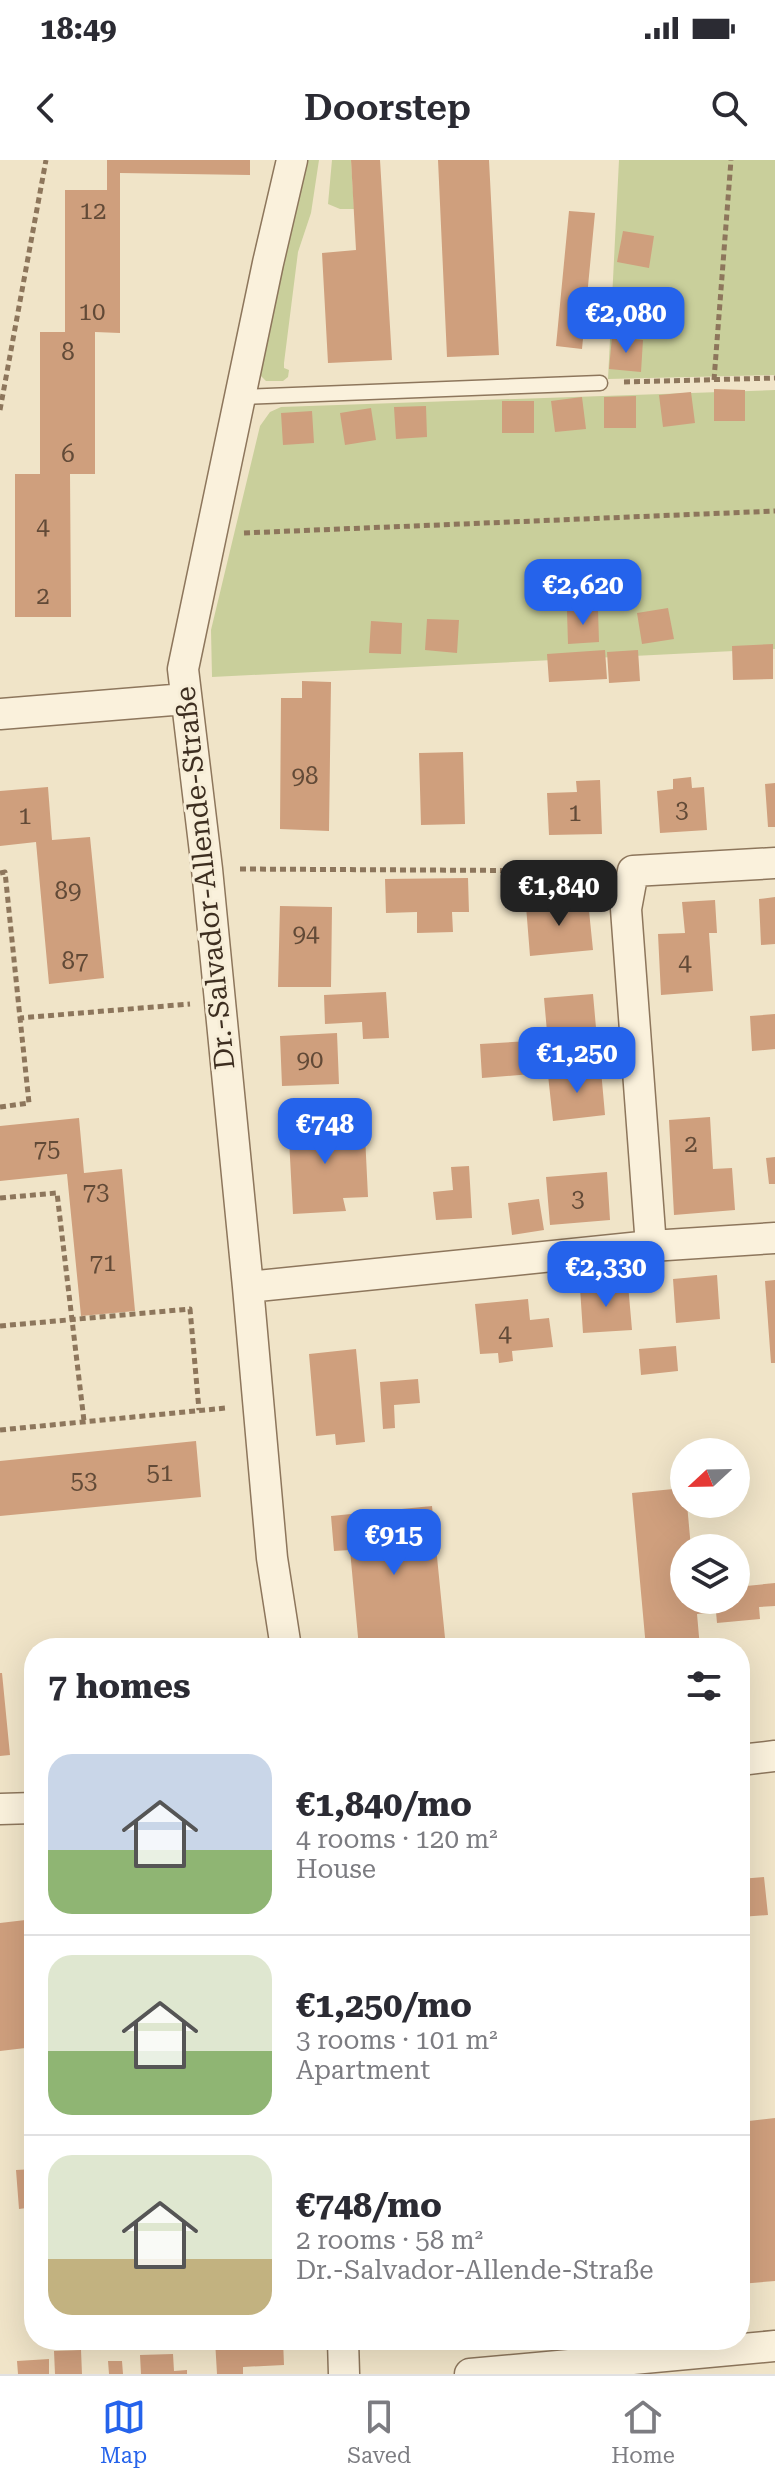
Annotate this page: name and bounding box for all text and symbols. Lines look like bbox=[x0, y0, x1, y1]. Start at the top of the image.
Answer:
text: 18:49 bbox=[40, 11, 117, 46]
icon: back bbox=[24, 86, 68, 130]
icon: search bbox=[707, 86, 751, 130]
text: Doorstep bbox=[304, 87, 471, 129]
house number: 12 bbox=[80, 197, 106, 225]
pin: €2,080 bbox=[561, 287, 691, 355]
house number: 10 bbox=[79, 298, 105, 326]
text: €2,080 bbox=[585, 298, 667, 328]
house number: 8 bbox=[61, 338, 75, 366]
house number: 6 bbox=[61, 440, 75, 468]
house number: 4 bbox=[36, 513, 50, 541]
pin: €2,620 bbox=[518, 559, 648, 627]
text: €2,620 bbox=[542, 570, 624, 600]
house number: 2 bbox=[36, 582, 50, 610]
street label: Dr.-Salvador-Allende-Straße bbox=[168, 685, 242, 1071]
house number: 98 bbox=[292, 762, 318, 790]
house number: 3 bbox=[675, 796, 689, 824]
house number: 1 bbox=[568, 799, 582, 827]
house number: 1 bbox=[18, 802, 32, 830]
pin: €1,840 bbox=[494, 860, 624, 928]
text: €1,840 bbox=[518, 871, 600, 901]
house number: 89 bbox=[55, 877, 81, 905]
house number: 94 bbox=[293, 920, 320, 948]
house number: 87 bbox=[62, 947, 88, 975]
house number: 4 bbox=[678, 949, 692, 977]
pin: €1,250 bbox=[512, 1027, 642, 1095]
text: €1,250 bbox=[536, 1038, 618, 1068]
house number: 90 bbox=[297, 1046, 323, 1074]
pin: €748 bbox=[278, 1098, 372, 1166]
text: €748 bbox=[296, 1109, 354, 1139]
house number: 2 bbox=[684, 1130, 698, 1158]
house number: 75 bbox=[34, 1135, 60, 1163]
house number: 73 bbox=[83, 1178, 109, 1206]
house number: 3 bbox=[571, 1185, 585, 1213]
pin: €2,330 bbox=[541, 1241, 671, 1309]
house number: 71 bbox=[90, 1249, 116, 1277]
text: €2,330 bbox=[565, 1252, 647, 1282]
house number: 4 bbox=[498, 1320, 512, 1348]
north arrow bbox=[670, 1438, 750, 1518]
map controls bbox=[670, 1438, 750, 1614]
house number: 51 bbox=[147, 1459, 173, 1487]
house number: 53 bbox=[71, 1467, 97, 1495]
pin: €915 bbox=[347, 1509, 441, 1577]
text: €915 bbox=[365, 1520, 423, 1550]
button: layers bbox=[670, 1534, 750, 1614]
icon: filters bbox=[682, 1664, 726, 1708]
text: 7 homes bbox=[48, 1666, 191, 1706]
text: €1,840/mo bbox=[296, 1784, 472, 1824]
icon: home bbox=[112, 1786, 208, 1882]
text: 4 rooms · 120 m² bbox=[296, 1824, 498, 1854]
text: House bbox=[296, 1854, 376, 1884]
text: €1,250/mo bbox=[296, 1985, 472, 2025]
icon: home bbox=[112, 1987, 208, 2083]
text: 3 rooms · 101 m² bbox=[296, 2025, 498, 2055]
text: Apartment bbox=[296, 2055, 430, 2085]
text: €748/mo bbox=[296, 2185, 442, 2225]
icon: home bbox=[112, 2187, 208, 2283]
text: 2 rooms · 58 m² bbox=[296, 2225, 483, 2255]
text: Dr.-Salvador-Allende-Straße bbox=[296, 2255, 654, 2285]
tab: Map bbox=[100, 2395, 147, 2468]
tab: Saved bbox=[347, 2395, 411, 2468]
tab: Home bbox=[611, 2395, 675, 2468]

